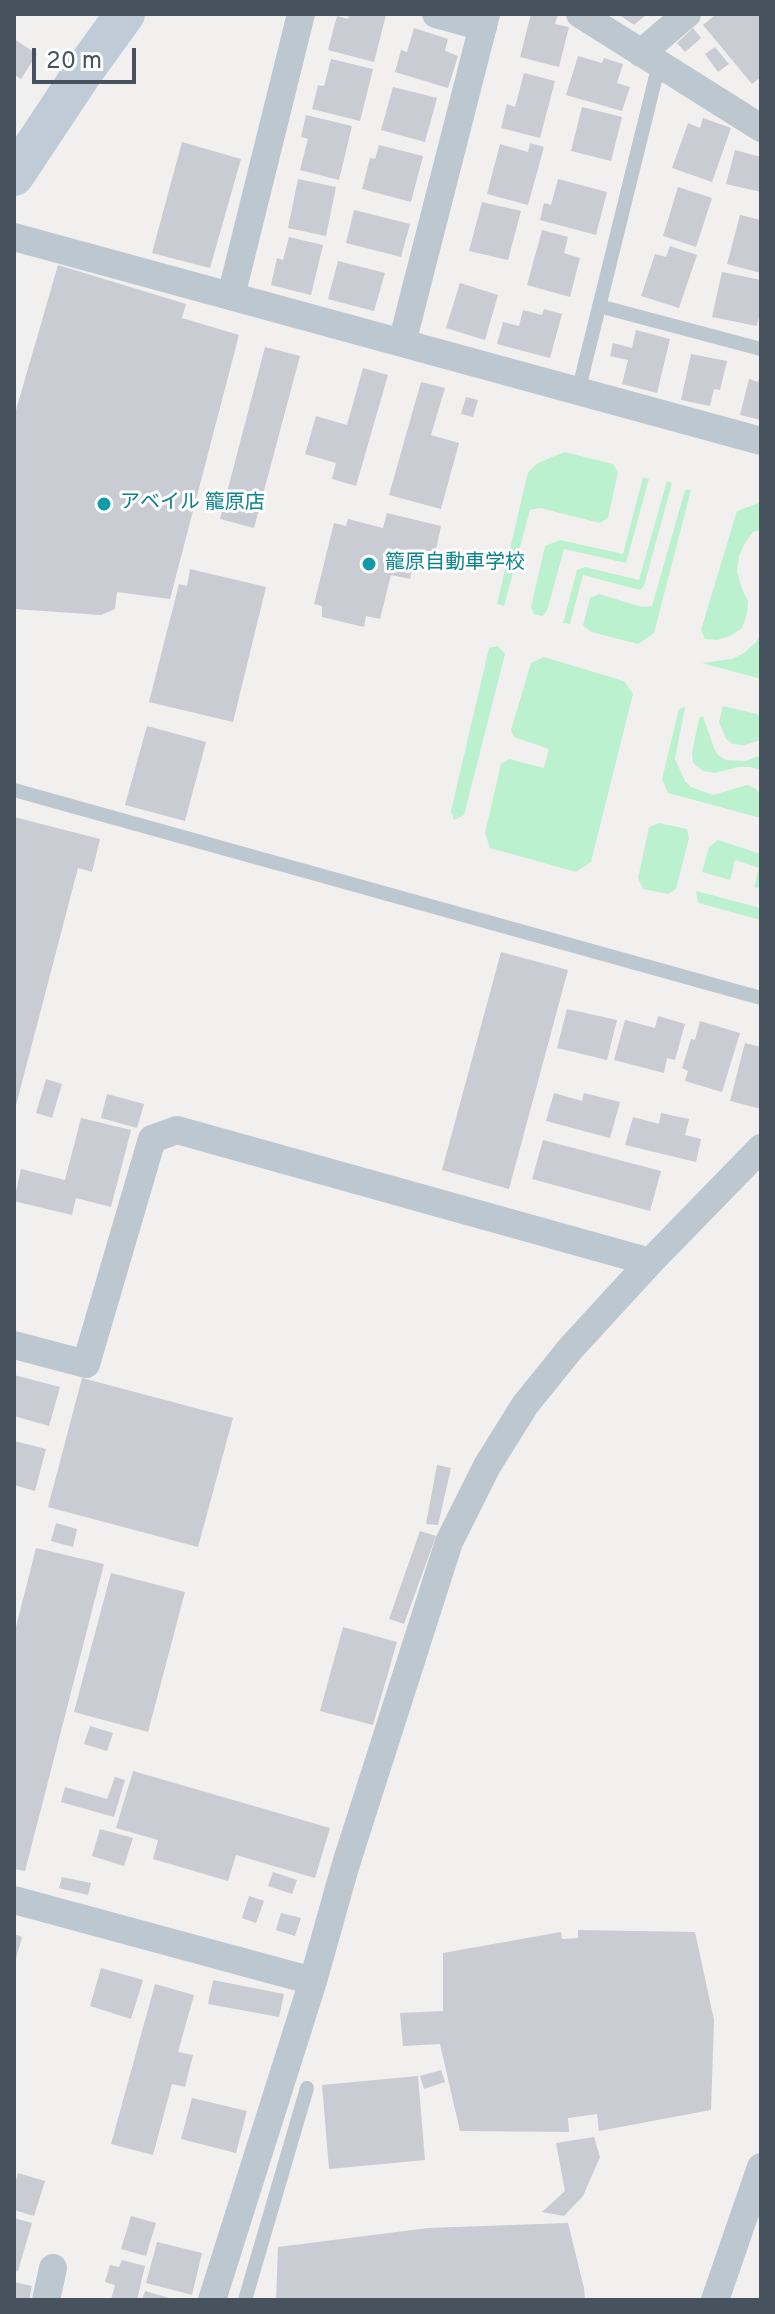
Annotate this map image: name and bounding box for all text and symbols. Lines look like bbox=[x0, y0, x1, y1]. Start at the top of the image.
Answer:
scale bar bbox=[36, 32, 140, 82]
text: 20 m bbox=[46, 47, 102, 77]
place label: アベイル 籠原店 bbox=[120, 492, 265, 516]
marker: アベイル 籠原店 bbox=[95, 495, 113, 513]
place label: 籠原自動車学校 bbox=[385, 552, 525, 576]
marker: 籠原自動車学校 bbox=[360, 555, 378, 573]

